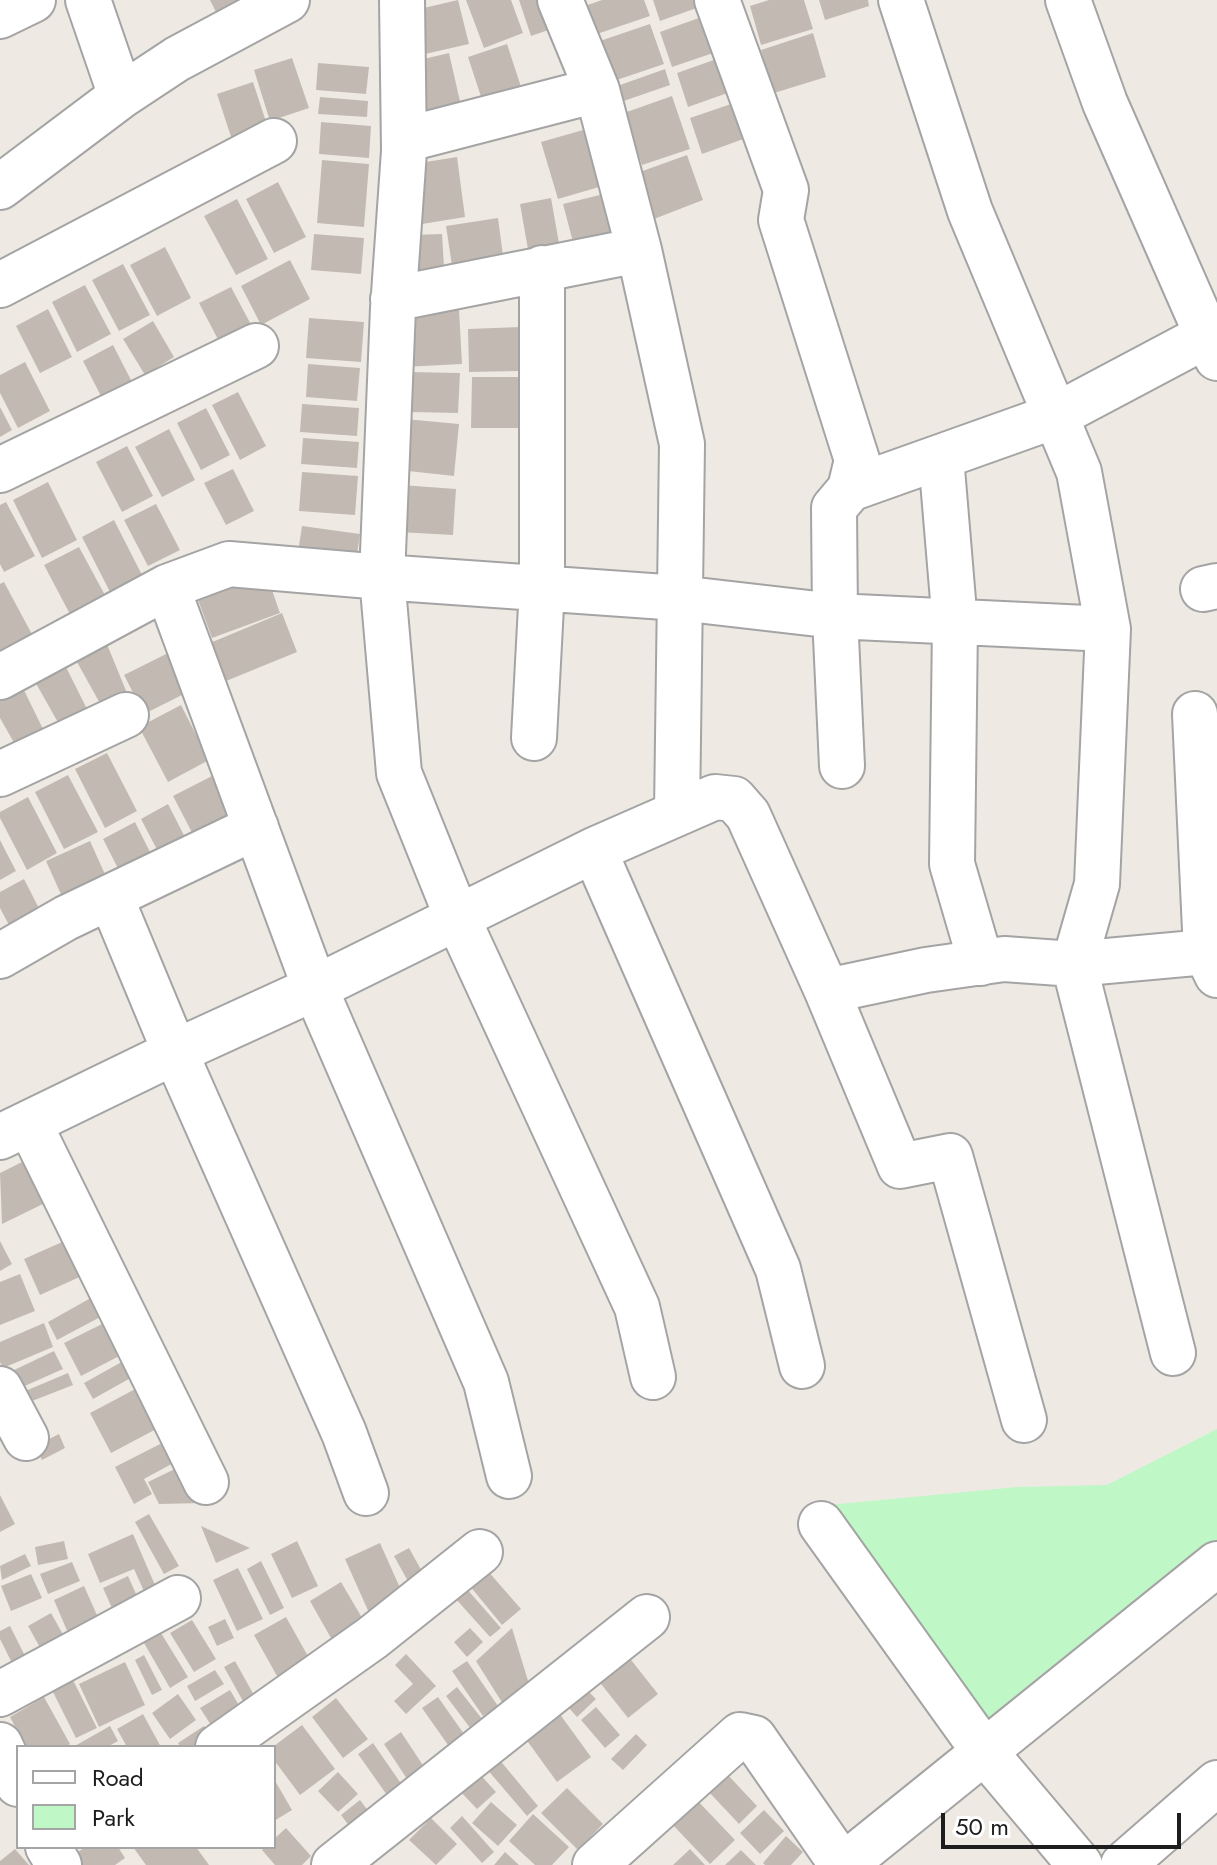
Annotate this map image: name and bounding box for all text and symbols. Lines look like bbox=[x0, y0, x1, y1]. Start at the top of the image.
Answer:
legend bbox=[16, 1745, 276, 1849]
text: Road bbox=[92, 1760, 144, 1795]
scale bar bbox=[945, 1797, 1185, 1847]
text: Park bbox=[92, 1800, 135, 1835]
text: 50 m bbox=[955, 1809, 1009, 1844]

